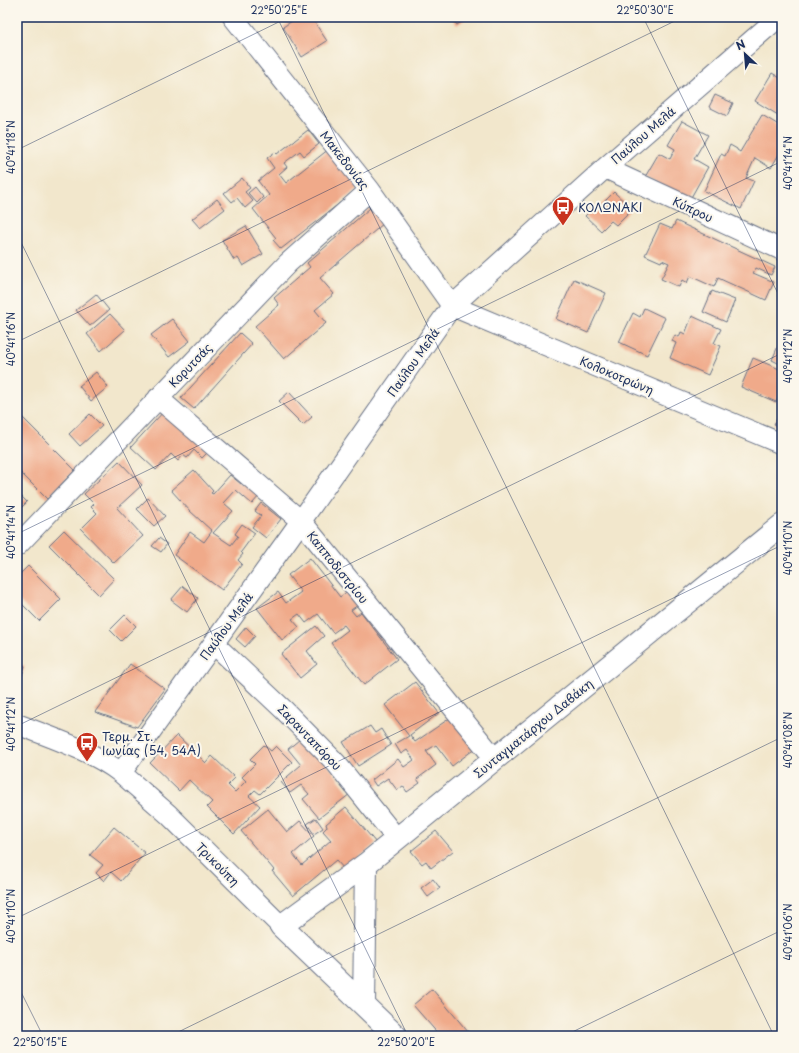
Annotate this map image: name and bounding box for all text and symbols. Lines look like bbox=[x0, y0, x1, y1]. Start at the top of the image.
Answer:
text: 22°50'25"E bbox=[250, 2, 308, 17]
text: 22°50'30"E bbox=[616, 2, 674, 17]
north arrow bbox=[725, 34, 765, 74]
text: N bbox=[733, 35, 748, 54]
street label: Παύλου Μελά bbox=[607, 102, 679, 168]
text: 40°41'18"N bbox=[3, 120, 18, 174]
street label: Μακεδονίας bbox=[316, 127, 374, 193]
text: 40°41'14"N bbox=[780, 136, 795, 190]
street label: Κύπρου bbox=[670, 192, 716, 226]
bus stop icon: ΚΟΛΩΝΑΚΙ bbox=[550, 194, 576, 227]
place label: ΚΟΛΩΝΑΚΙ bbox=[578, 198, 642, 216]
text: 40°41'16"N bbox=[3, 312, 18, 366]
street label: Παύλου Μελά bbox=[383, 324, 443, 400]
text: 40°41'12"N bbox=[780, 329, 795, 383]
street label: Κορυτσάς bbox=[164, 339, 216, 391]
street label: Κολοκοτρώνη bbox=[577, 351, 657, 399]
text: 40°41'14"N bbox=[3, 505, 18, 559]
text: 40°41'10"N bbox=[780, 520, 795, 575]
street label: Καπποδιστρίου bbox=[303, 527, 373, 607]
street label: Παύλου Μελά bbox=[195, 588, 257, 664]
street label: Συνταγματάρχου Δαβάκη bbox=[469, 674, 597, 782]
text: 40°41'12"N bbox=[3, 697, 18, 751]
street label: Σαρανταπόρου bbox=[274, 700, 346, 774]
text: 40°41'08"N bbox=[780, 712, 795, 768]
place label: Τερμ. Στ. Ιωνίας (54, 54Α) bbox=[102, 727, 201, 759]
bus stop icon: Τερμ. Στ. Ιωνίας (54, 54Α) bbox=[74, 730, 100, 763]
street label: Τρικούπη bbox=[192, 838, 244, 890]
text: 40°41'10"N bbox=[3, 888, 18, 943]
text: 40°41'06"N bbox=[780, 903, 795, 961]
text: 22°50'15"E bbox=[13, 1034, 67, 1049]
text: 22°50'20"E bbox=[377, 1034, 435, 1049]

